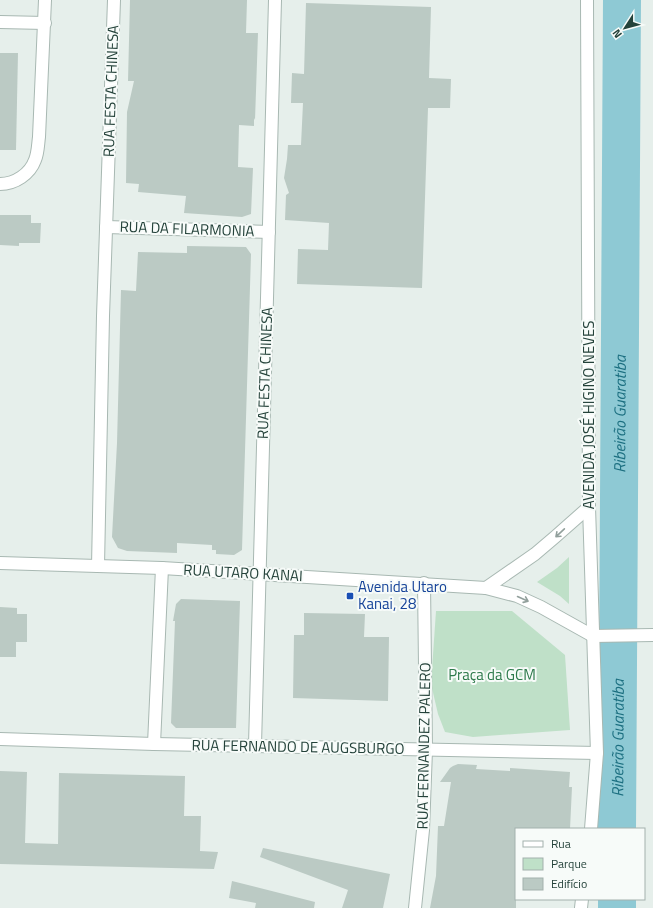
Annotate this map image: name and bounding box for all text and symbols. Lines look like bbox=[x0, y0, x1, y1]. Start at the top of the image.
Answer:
north arrow bbox=[605, 8, 645, 48]
street label: RUA FESTA CHINESA bbox=[97, 25, 124, 157]
text: N bbox=[608, 26, 626, 42]
street label: RUA DA FILARMONIA bbox=[119, 215, 255, 242]
street label: RUA FESTA CHINESA bbox=[251, 307, 278, 439]
street label: AVENIDA JOSÉ HIGINO NEVES bbox=[577, 321, 600, 509]
water label: Ribeirão Guaratiba bbox=[607, 354, 632, 473]
one-way arrow bbox=[556, 528, 566, 537]
street label: RUA UTARO KANAI bbox=[183, 558, 303, 587]
place label: Avenida Utaro Kanai, 28 bbox=[358, 575, 447, 615]
marker: Avenida Utaro Kanai, 28 bbox=[345, 591, 355, 601]
one-way arrow bbox=[517, 596, 529, 603]
street label: RUA FERNANDEZ PALERO bbox=[411, 662, 436, 830]
park label: Praça da GCM bbox=[448, 663, 536, 686]
water label: Ribeirão Guaratiba bbox=[605, 678, 630, 797]
street label: RUA FERNANDO DE AUGSBURGO bbox=[191, 733, 405, 760]
legend bbox=[515, 828, 645, 900]
text: Rua bbox=[551, 834, 571, 853]
text: Parque bbox=[551, 854, 587, 873]
text: Edifício bbox=[551, 874, 587, 893]

